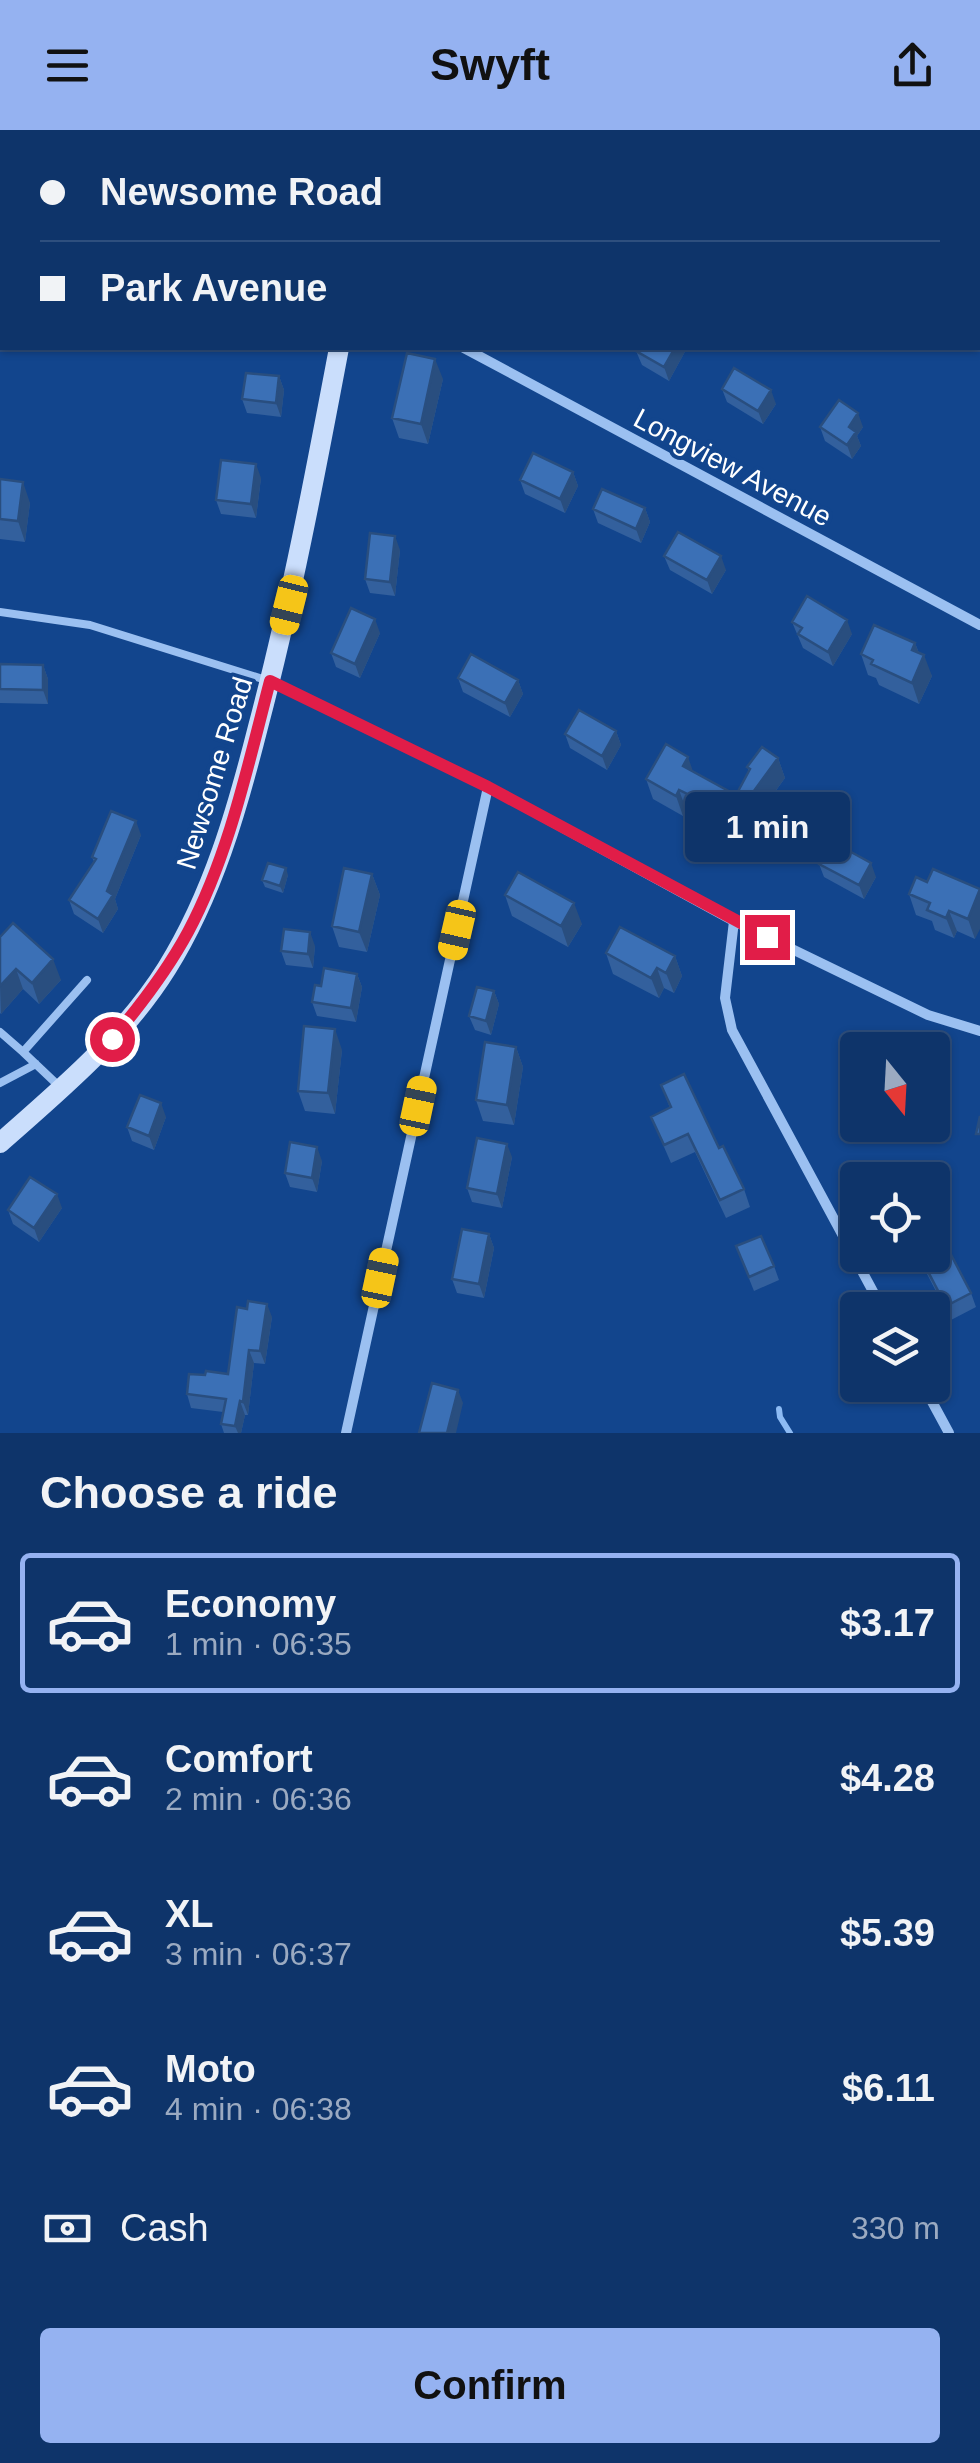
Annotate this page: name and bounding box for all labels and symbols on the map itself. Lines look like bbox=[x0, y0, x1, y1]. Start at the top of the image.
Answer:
street label: Longview Avenue bbox=[629, 402, 837, 533]
car bbox=[267, 572, 311, 638]
street label: Newsome Road bbox=[171, 673, 258, 873]
callout: 1 min bbox=[684, 792, 850, 862]
car bbox=[436, 897, 478, 963]
route end bbox=[745, 915, 790, 960]
route start bbox=[90, 1017, 135, 1062]
north arrow bbox=[840, 1032, 950, 1142]
car bbox=[397, 1074, 439, 1138]
car bbox=[359, 1246, 401, 1310]

